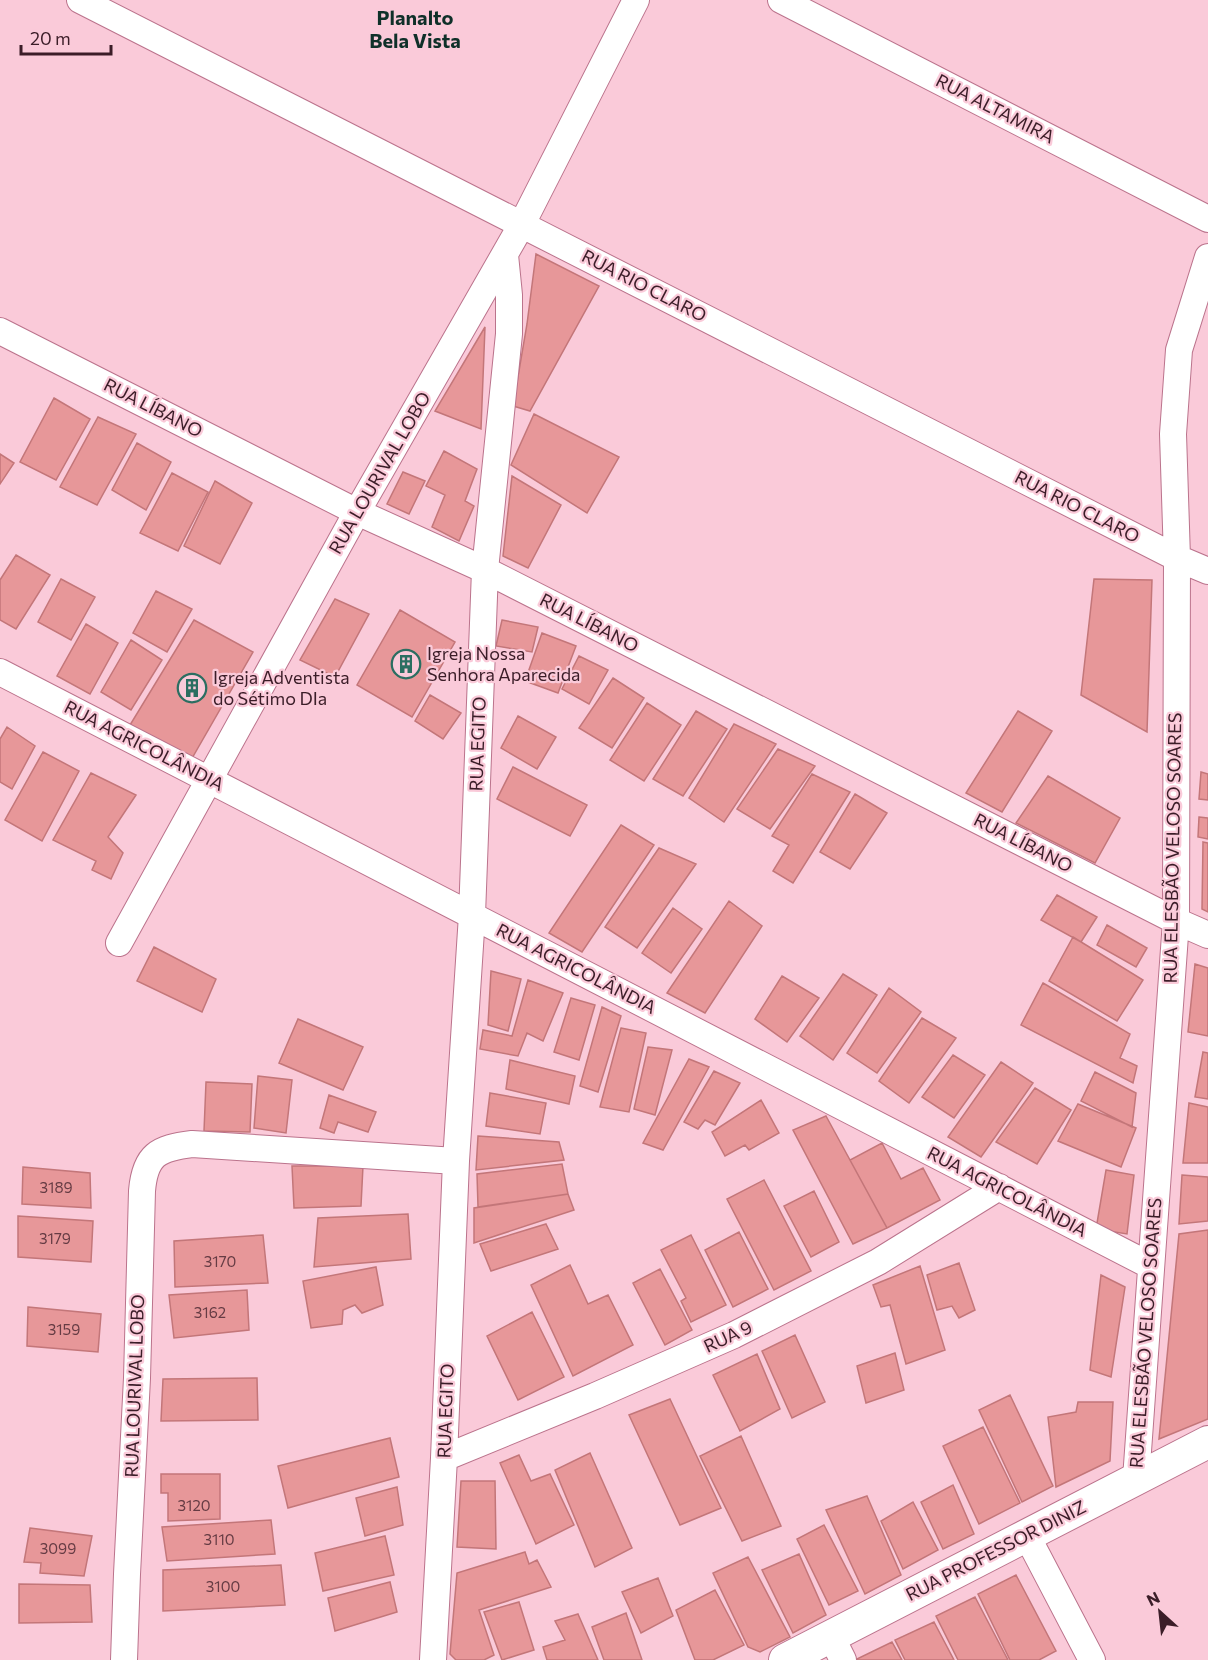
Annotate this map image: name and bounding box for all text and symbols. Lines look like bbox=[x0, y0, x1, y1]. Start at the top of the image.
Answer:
district label: Planalto Bela Vista bbox=[369, 5, 461, 52]
scale bar bbox=[21, 18, 111, 56]
text: 20 m bbox=[30, 27, 71, 49]
street label: RUA ALTAMIRA bbox=[932, 69, 1058, 147]
street label: RUA RIO CLARO bbox=[578, 244, 710, 326]
street label: RUA LÍBANO bbox=[100, 373, 206, 441]
street label: RUA LOURIVAL LOBO bbox=[324, 388, 434, 557]
street label: RUA RIO CLARO bbox=[1011, 465, 1143, 547]
street label: RUA LÍBANO bbox=[536, 588, 642, 656]
place label: Igreja Nossa Senhora Aparecida bbox=[427, 642, 581, 685]
building icon: Igreja Nossa Senhora Aparecida bbox=[390, 648, 422, 680]
place label: Igreja Adventista do Sétimo DIa bbox=[213, 666, 350, 709]
building icon: Igreja Adventista do Sétimo DIa bbox=[176, 672, 208, 704]
street label: RUA AGRICOLÂNDIA bbox=[61, 695, 228, 795]
street label: RUA EGITO bbox=[464, 696, 490, 792]
street label: RUA ELESBÃO VELOSO SOARES bbox=[1159, 712, 1185, 984]
street label: RUA LÍBANO bbox=[970, 808, 1076, 876]
street label: RUA AGRICOLÂNDIA bbox=[493, 918, 660, 1018]
street label: RUA AGRICOLÂNDIA bbox=[924, 1141, 1091, 1241]
house number: 3189 bbox=[39, 1178, 73, 1196]
street label: RUA ELESBÃO VELOSO SOARES bbox=[1125, 1197, 1165, 1469]
house number: 3179 bbox=[39, 1229, 71, 1247]
house number: 3170 bbox=[204, 1252, 236, 1270]
street label: RUA LOURIVAL LOBO bbox=[120, 1294, 148, 1478]
house number: 3162 bbox=[194, 1303, 226, 1321]
street label: RUA 9 bbox=[700, 1315, 755, 1357]
house number: 3159 bbox=[48, 1320, 80, 1338]
street label: RUA EGITO bbox=[432, 1363, 458, 1459]
street label: RUA PROFESSOR DINIZ bbox=[902, 1495, 1089, 1605]
house number: 3120 bbox=[177, 1496, 211, 1514]
house number: 3110 bbox=[203, 1530, 235, 1548]
house number: 3099 bbox=[40, 1539, 76, 1557]
house number: 3100 bbox=[206, 1577, 240, 1595]
north arrow bbox=[1130, 1582, 1190, 1642]
text: N bbox=[1143, 1587, 1163, 1609]

